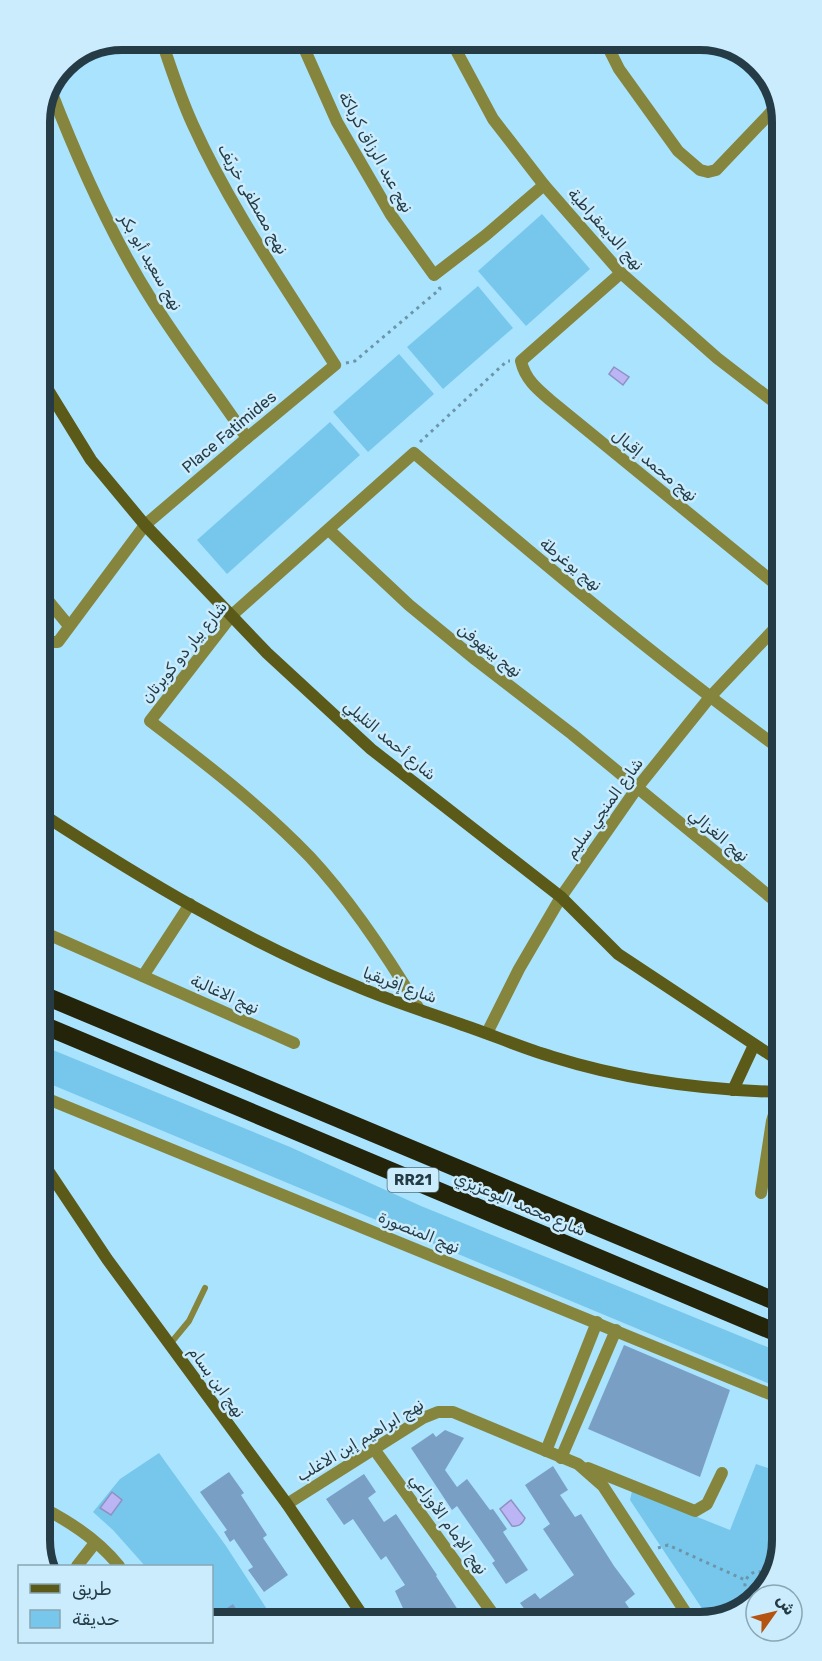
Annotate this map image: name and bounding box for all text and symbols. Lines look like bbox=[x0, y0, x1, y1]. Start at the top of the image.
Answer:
street label: نهج عبد الرزاق كرباكة bbox=[333, 88, 417, 217]
street label: نهج مصطفى خريّف bbox=[212, 140, 292, 259]
street label: نهج الديمقراطية bbox=[563, 184, 648, 275]
street label: نهج سعيد أبو بكر bbox=[113, 209, 186, 315]
street label: Place Fatimides bbox=[178, 387, 280, 477]
street label: نهج محمد إقبال bbox=[607, 425, 701, 507]
street label: نهج يوغرطة bbox=[535, 533, 606, 596]
street label: شارع بيار دو كوبرتان bbox=[137, 597, 232, 708]
street label: نهج بيتهوفن bbox=[453, 619, 526, 683]
street label: شارع أحمد التليلي bbox=[338, 696, 440, 786]
street label: شارع المنجي سليم bbox=[561, 754, 649, 864]
street label: نهج الغزالي bbox=[683, 804, 753, 868]
street label: شارع إفريقيا bbox=[360, 963, 440, 1009]
street label: نهج الاغالبة bbox=[187, 970, 262, 1019]
road number: RR21 bbox=[388, 1168, 438, 1192]
street label: شارع محمد البوعزيزي bbox=[451, 1168, 588, 1242]
street label: نهج المنصورة bbox=[375, 1207, 463, 1259]
street label: نهج ابن بسام bbox=[183, 1343, 249, 1422]
street label: نهج ابراهيم إبن الاغلب bbox=[293, 1395, 428, 1487]
street label: نهج الإمام الأوزاعي bbox=[404, 1470, 492, 1580]
legend bbox=[18, 1565, 213, 1643]
text: طريق bbox=[72, 1578, 112, 1600]
north arrow bbox=[744, 1583, 804, 1643]
text: ش bbox=[772, 1591, 800, 1619]
text: حديقة bbox=[72, 1608, 119, 1630]

